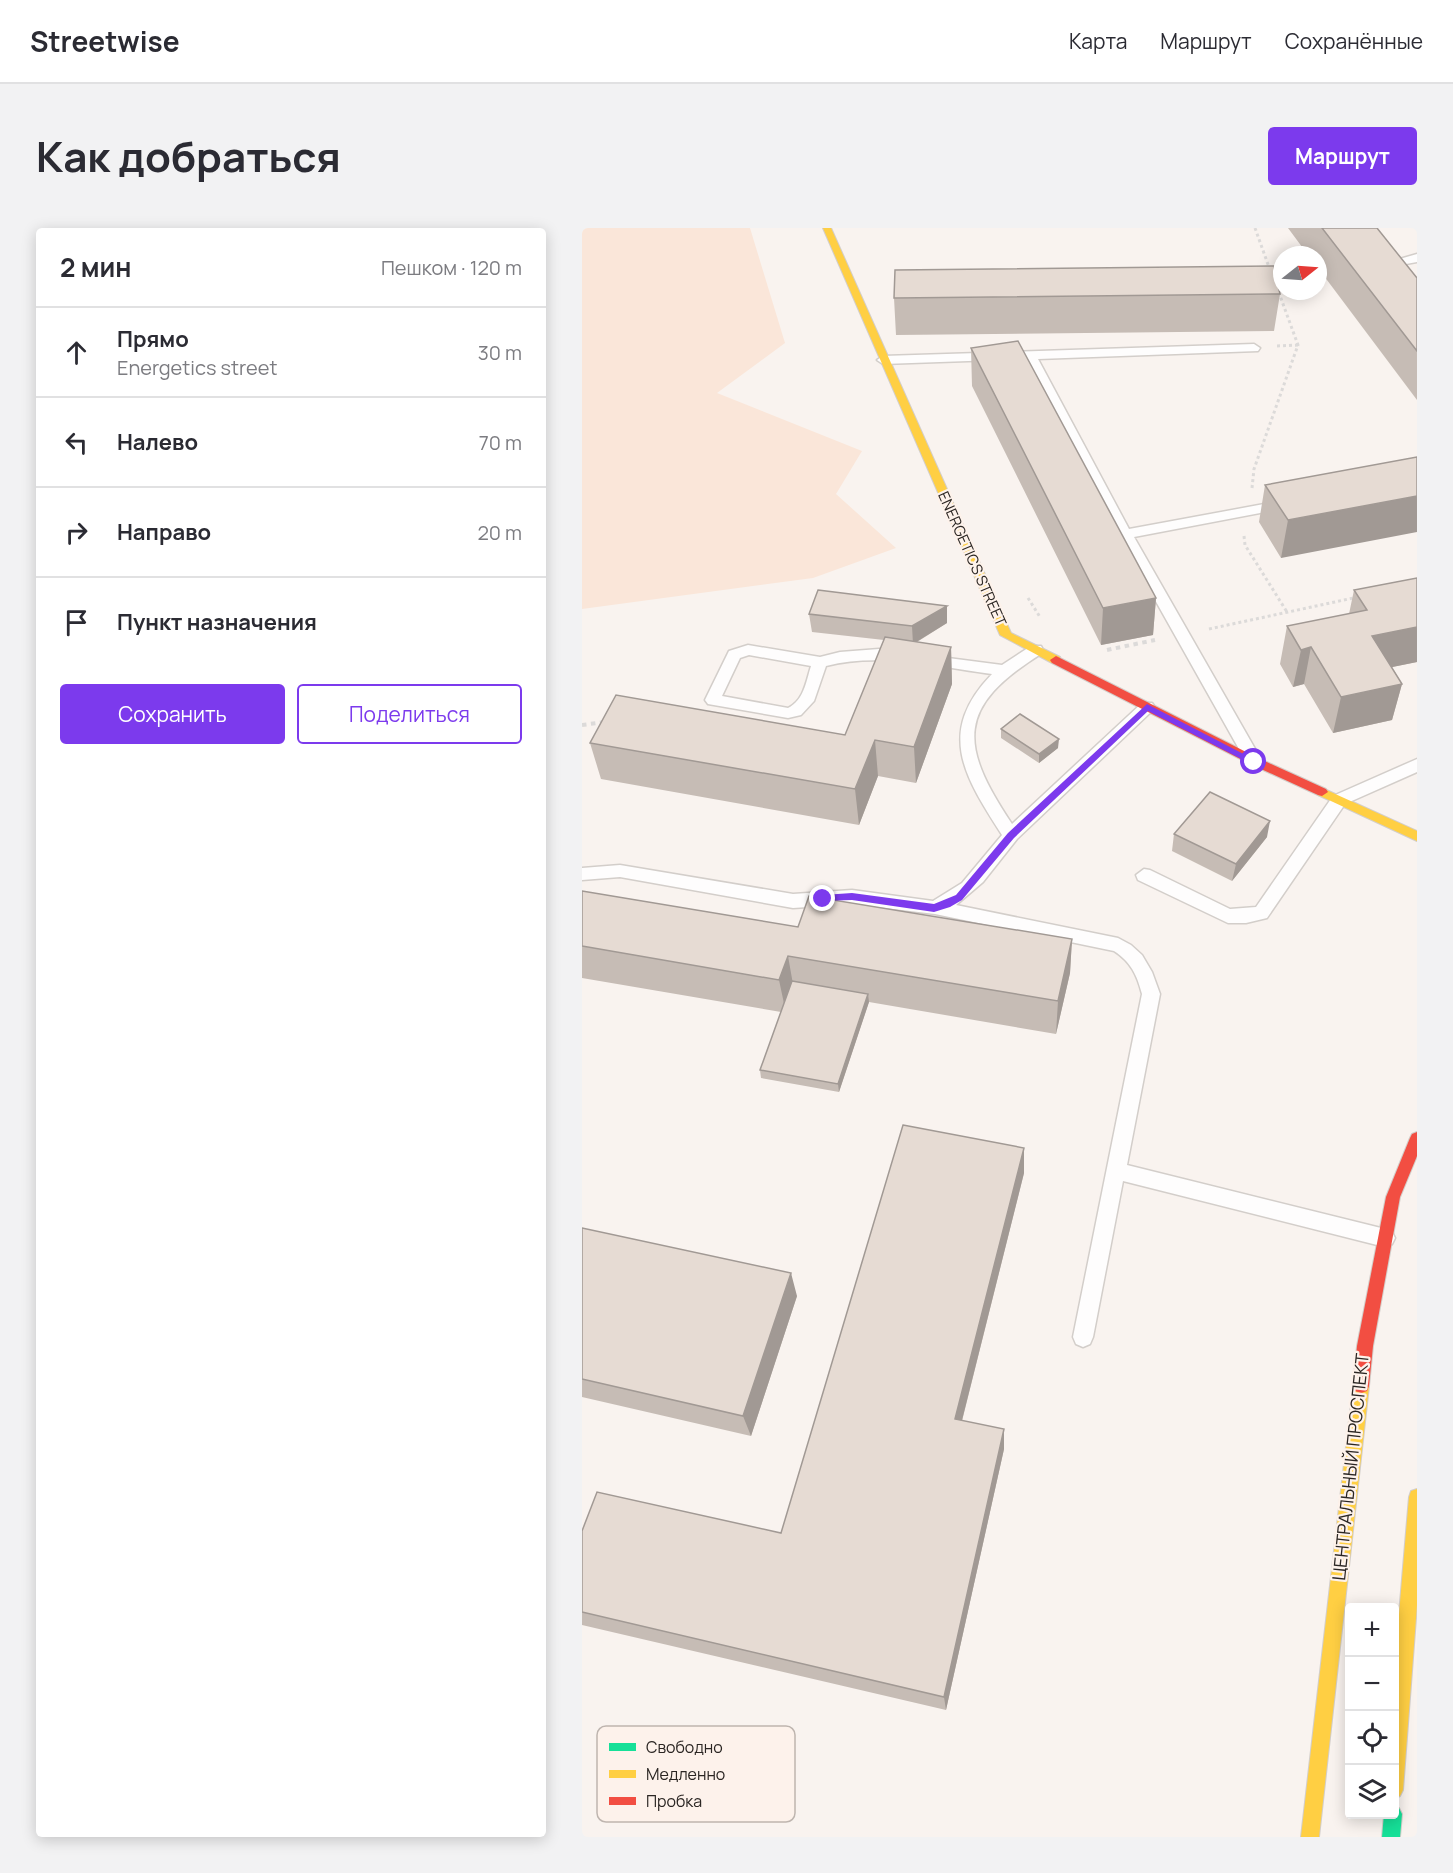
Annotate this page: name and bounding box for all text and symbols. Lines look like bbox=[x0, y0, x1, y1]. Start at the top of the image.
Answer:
text: Streetwise bbox=[30, 22, 180, 60]
text: Карта bbox=[1069, 27, 1127, 55]
text: Маршрут bbox=[1160, 27, 1252, 55]
text: Сохранённые bbox=[1285, 27, 1423, 55]
text: Как добраться bbox=[36, 127, 341, 185]
button: Маршрут bbox=[1268, 127, 1417, 185]
north arrow bbox=[1273, 246, 1327, 300]
text: 2 мин bbox=[60, 249, 132, 285]
text: Пешком · 120 m bbox=[381, 254, 522, 281]
text: Прямо bbox=[117, 324, 189, 354]
icon: ahead bbox=[60, 336, 93, 369]
text: 30 m bbox=[478, 339, 522, 366]
text: Energetics street bbox=[117, 354, 277, 381]
icon: left bbox=[60, 426, 93, 459]
text: Налево bbox=[117, 427, 198, 457]
text: 70 m bbox=[479, 429, 522, 456]
street label: ENERGETICS STREET bbox=[933, 488, 1012, 630]
icon: right bbox=[60, 516, 93, 549]
text: Направо bbox=[117, 517, 211, 547]
text: 20 m bbox=[477, 519, 522, 546]
icon: arrive bbox=[60, 606, 93, 639]
text: Пункт назначения bbox=[117, 607, 317, 637]
button: Сохранить bbox=[60, 684, 285, 744]
button: Поделиться bbox=[297, 684, 522, 744]
route start bbox=[1240, 748, 1266, 774]
route end bbox=[809, 885, 835, 911]
street label: ЦЕНТРАЛЬНЫЙ ПРОСПЕКТ bbox=[1326, 1352, 1374, 1582]
map controls bbox=[1345, 1603, 1399, 1819]
button: + bbox=[1345, 1603, 1399, 1657]
button: − bbox=[1345, 1657, 1399, 1711]
button: locate bbox=[1345, 1711, 1399, 1765]
legend bbox=[597, 1726, 795, 1822]
text: Свободно bbox=[646, 1736, 723, 1758]
text: Медленно bbox=[646, 1763, 725, 1785]
button: layers bbox=[1345, 1765, 1399, 1819]
text: Пробка bbox=[646, 1790, 702, 1812]

